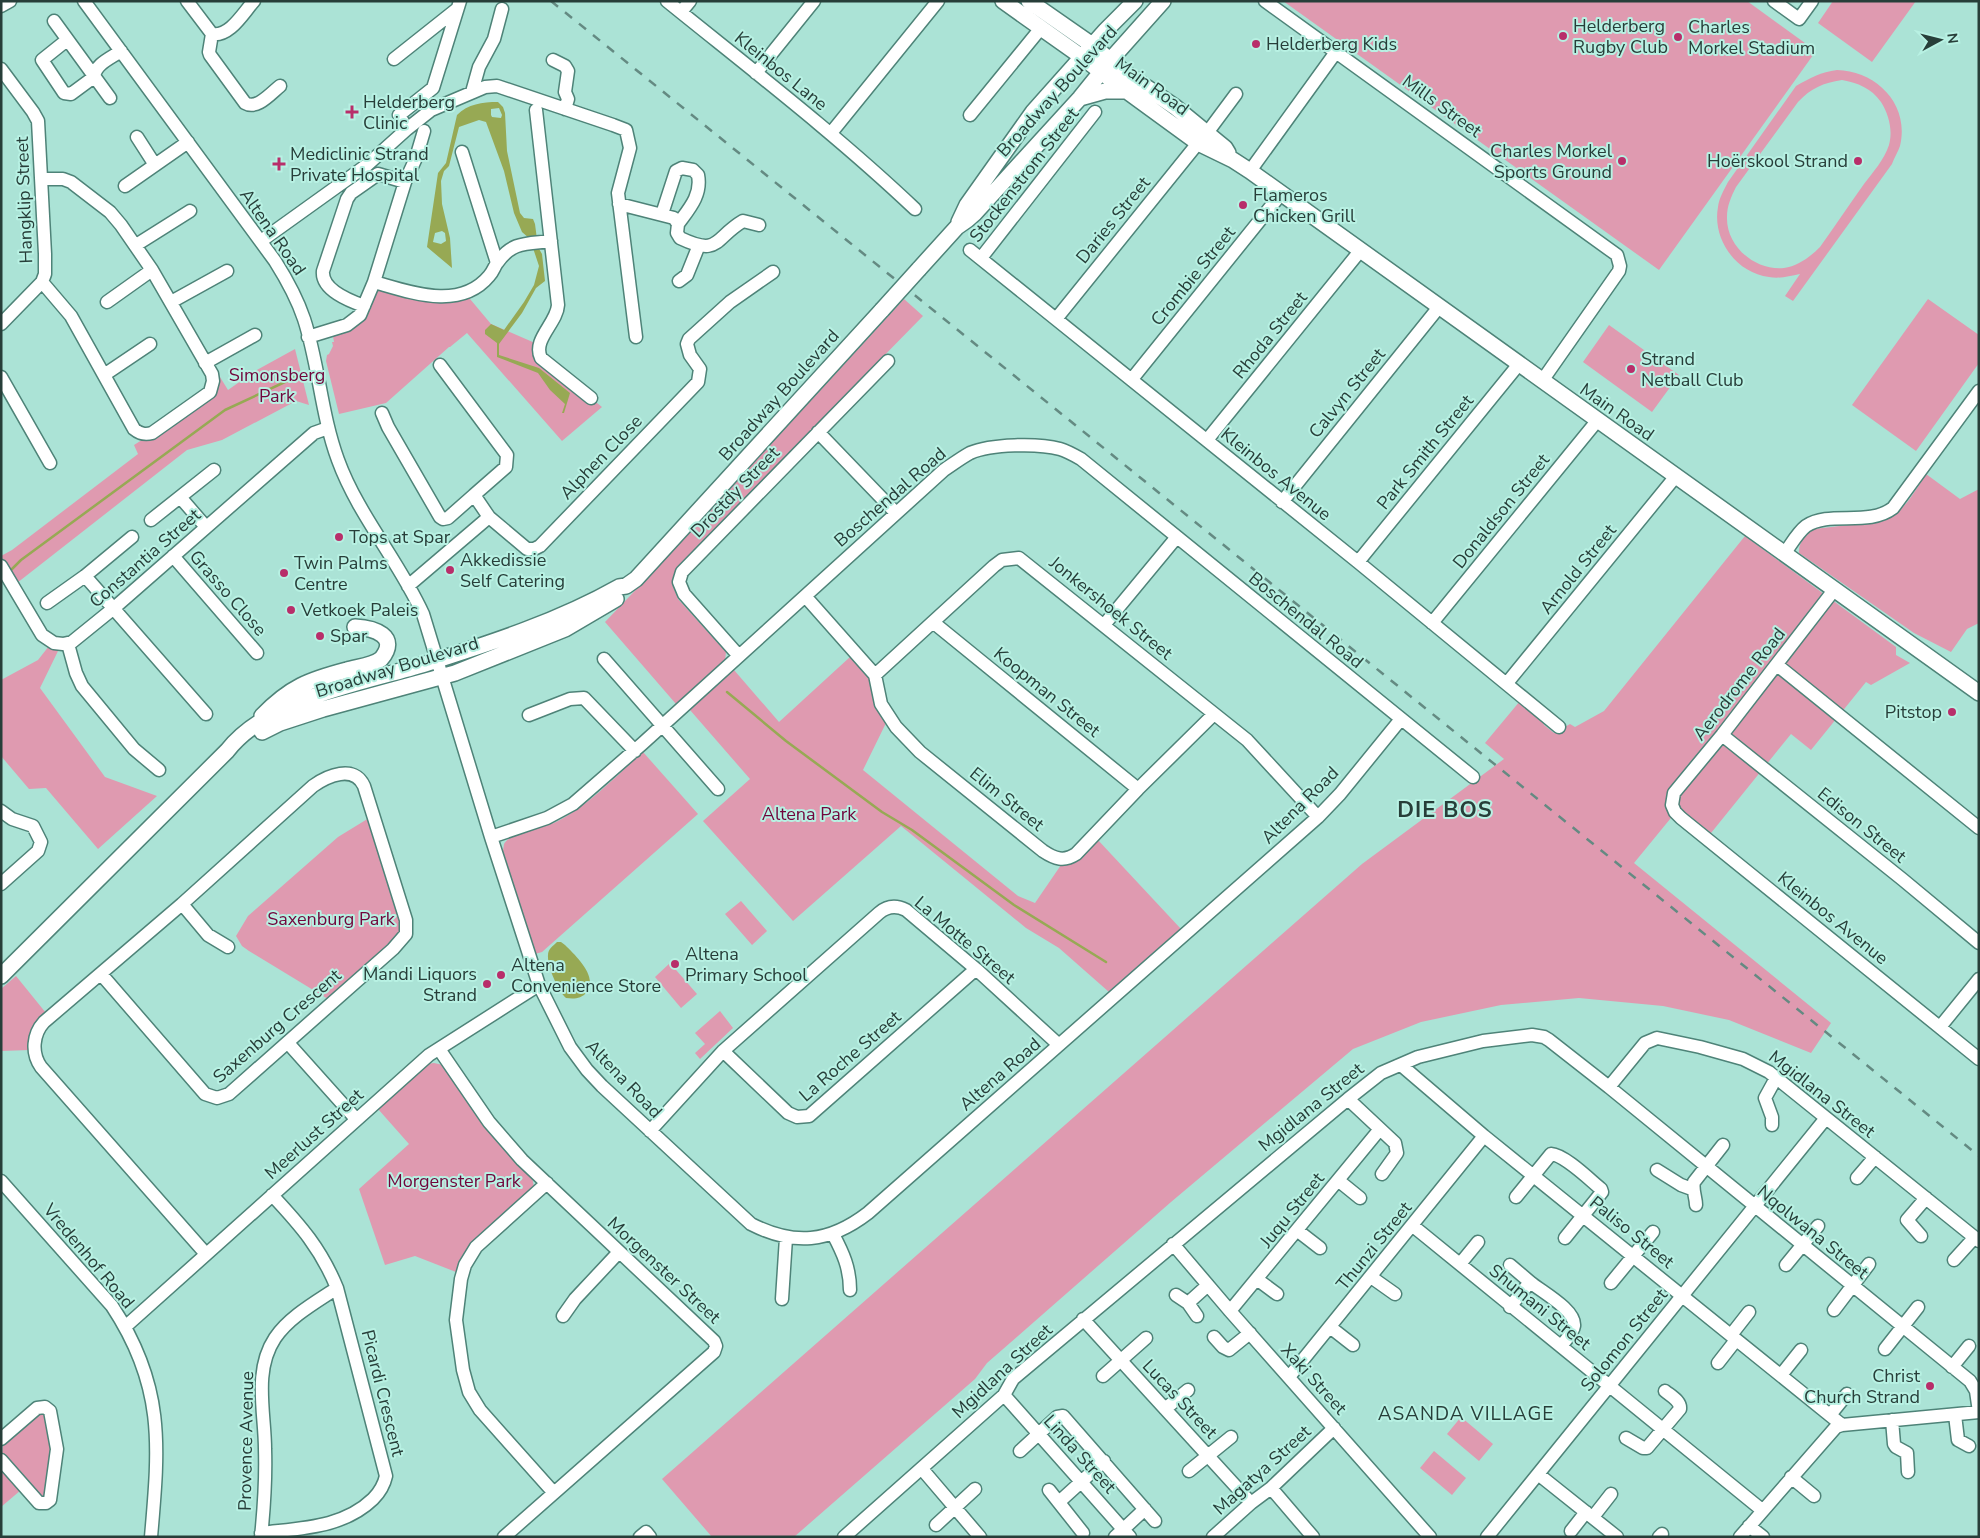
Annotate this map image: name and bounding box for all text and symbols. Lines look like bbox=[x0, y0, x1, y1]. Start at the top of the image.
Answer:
place label: Helderberg Rugby Club bbox=[1573, 14, 1668, 59]
place label: Charles Morkel Stadium bbox=[1688, 15, 1815, 60]
north arrow bbox=[1915, 15, 1965, 65]
street label: Broadway Boulevard bbox=[991, 20, 1123, 162]
street label: Kleinbos Lane bbox=[729, 26, 833, 116]
marker: Helderberg Rugby Club bbox=[1557, 30, 1569, 42]
marker: Charles Morkel Stadium bbox=[1672, 31, 1684, 43]
place label: Helderberg Kids bbox=[1266, 32, 1397, 56]
text: N bbox=[1942, 32, 1962, 45]
marker: Helderberg Kids bbox=[1250, 38, 1262, 50]
street label: Main Road bbox=[1110, 51, 1194, 121]
street label: Mills Street bbox=[1398, 69, 1487, 143]
place label: Helderberg Clinic bbox=[363, 90, 455, 135]
street label: Stockenstrom Street bbox=[964, 102, 1085, 247]
marker: Helderberg Clinic bbox=[345, 105, 359, 119]
street label: Hangklip Street bbox=[10, 136, 38, 264]
place label: Charles Morkel Sports Ground bbox=[1490, 139, 1613, 184]
place label: Mediclinic Strand Private Hospital bbox=[290, 142, 429, 187]
place label: Hoërskool Strand bbox=[1707, 149, 1848, 173]
marker: Charles Morkel Sports Ground bbox=[1616, 155, 1628, 167]
marker: Hoërskool Strand bbox=[1852, 155, 1864, 167]
marker: Mediclinic Strand Private Hospital bbox=[272, 157, 286, 171]
street label: Daries Street bbox=[1070, 171, 1156, 269]
place label: Flameros Chicken Grill bbox=[1253, 183, 1356, 228]
street label: Altena Road bbox=[234, 184, 312, 280]
marker: Flameros Chicken Grill bbox=[1237, 199, 1249, 211]
street label: Crombie Street bbox=[1145, 221, 1241, 331]
street label: Rhoda Street bbox=[1227, 286, 1313, 384]
street label: Broadway Boulevard bbox=[713, 324, 845, 466]
street label: Calvyn Street bbox=[1303, 342, 1391, 443]
place label: Strand Netball Club bbox=[1641, 347, 1744, 392]
park label: Simonsberg Park bbox=[229, 363, 325, 408]
marker: Strand Netball Club bbox=[1625, 363, 1637, 375]
street label: Main Road bbox=[1575, 378, 1659, 446]
street label: Park Smith Street bbox=[1371, 389, 1479, 515]
street label: Alphen Close bbox=[554, 409, 648, 505]
street label: Kleinbos Avenue bbox=[1216, 422, 1336, 526]
street label: Drostdy Street bbox=[685, 441, 785, 543]
street label: Boschendal Road bbox=[829, 442, 951, 552]
street label: Donaldson Street bbox=[1447, 448, 1555, 574]
street label: Constantia Street bbox=[84, 503, 206, 613]
street label: Arnold Street bbox=[1534, 518, 1622, 619]
place label: Tops at Spar bbox=[349, 525, 451, 549]
marker: Tops at Spar bbox=[333, 531, 345, 543]
street label: Grasso Close bbox=[184, 545, 272, 641]
place label: Akkedissie Self Catering bbox=[460, 548, 565, 593]
street label: Jonkershoek Street bbox=[1044, 550, 1178, 666]
place label: Twin Palms Centre bbox=[294, 551, 388, 596]
marker: Akkedissie Self Catering bbox=[444, 564, 456, 576]
street label: Boschendal Road bbox=[1244, 566, 1368, 674]
marker: Twin Palms Centre bbox=[278, 567, 290, 579]
place label: Vetkoek Paleis bbox=[300, 598, 418, 622]
marker: Vetkoek Paleis bbox=[285, 604, 297, 616]
street label: Aerodrome Road bbox=[1687, 623, 1791, 745]
place label: Spar bbox=[330, 624, 368, 648]
marker: Spar bbox=[314, 630, 326, 642]
street label: Broadway Boulevard bbox=[313, 631, 481, 703]
street label: Koopman Street bbox=[989, 642, 1106, 743]
place label: Pitstop bbox=[1885, 700, 1942, 724]
marker: Pitstop bbox=[1946, 706, 1958, 718]
street label: Altena Road bbox=[1256, 761, 1344, 849]
street label: Elim Street bbox=[965, 762, 1050, 837]
street label: Edison Street bbox=[1813, 782, 1912, 869]
district label: DIE BOS bbox=[1397, 795, 1493, 825]
park label: Altena Park bbox=[762, 802, 857, 826]
street label: Kleinbos Avenue bbox=[1773, 866, 1893, 970]
street label: La Motte Street bbox=[909, 891, 1021, 990]
park label: Saxenburg Park bbox=[267, 907, 396, 931]
place label: Altena Primary School bbox=[685, 942, 808, 987]
place label: Altena Convenience Store bbox=[511, 953, 661, 998]
marker: Altena Primary School bbox=[669, 958, 681, 970]
place label: Mandi Liquors Strand bbox=[363, 962, 477, 1007]
street label: Saxenburg Crescent bbox=[208, 963, 347, 1088]
marker: Altena Convenience Store bbox=[495, 969, 507, 981]
marker: Mandi Liquors Strand bbox=[481, 978, 493, 990]
street label: La Roche Street bbox=[794, 1005, 907, 1107]
street label: Altena Road bbox=[954, 1032, 1046, 1116]
street label: Altena Road bbox=[581, 1035, 667, 1123]
street label: Mgidlana Street bbox=[1764, 1045, 1881, 1144]
street label: Mgidlana Street bbox=[1253, 1057, 1369, 1157]
street label: Meerlust Street bbox=[260, 1083, 369, 1185]
street label: Juqu Street bbox=[1254, 1167, 1330, 1253]
park label: Morgenster Park bbox=[387, 1169, 522, 1193]
street label: Nqolwana Street bbox=[1752, 1180, 1874, 1285]
street label: Paliso Street bbox=[1585, 1190, 1680, 1274]
street label: Thunzi Street bbox=[1331, 1196, 1418, 1295]
street label: Vredenhof Road bbox=[37, 1198, 140, 1314]
street label: Morgenster Street bbox=[602, 1211, 726, 1329]
street label: Shumani Street bbox=[1484, 1259, 1596, 1356]
street label: Solomon Street bbox=[1575, 1283, 1673, 1396]
street label: Mgidlana Street bbox=[947, 1318, 1058, 1424]
street label: Picardi Crescent bbox=[356, 1327, 411, 1460]
street label: Xaki Street bbox=[1276, 1338, 1353, 1420]
street label: Lucas Street bbox=[1137, 1354, 1223, 1444]
place label: Christ Church Strand bbox=[1804, 1364, 1921, 1409]
street label: Provence Avenue bbox=[233, 1371, 259, 1511]
marker: Christ Church Strand bbox=[1924, 1380, 1936, 1392]
district label: ASANDA VILLAGE bbox=[1378, 1401, 1554, 1427]
street label: Linda Street bbox=[1038, 1410, 1122, 1499]
street label: Magatya Street bbox=[1208, 1419, 1317, 1520]

